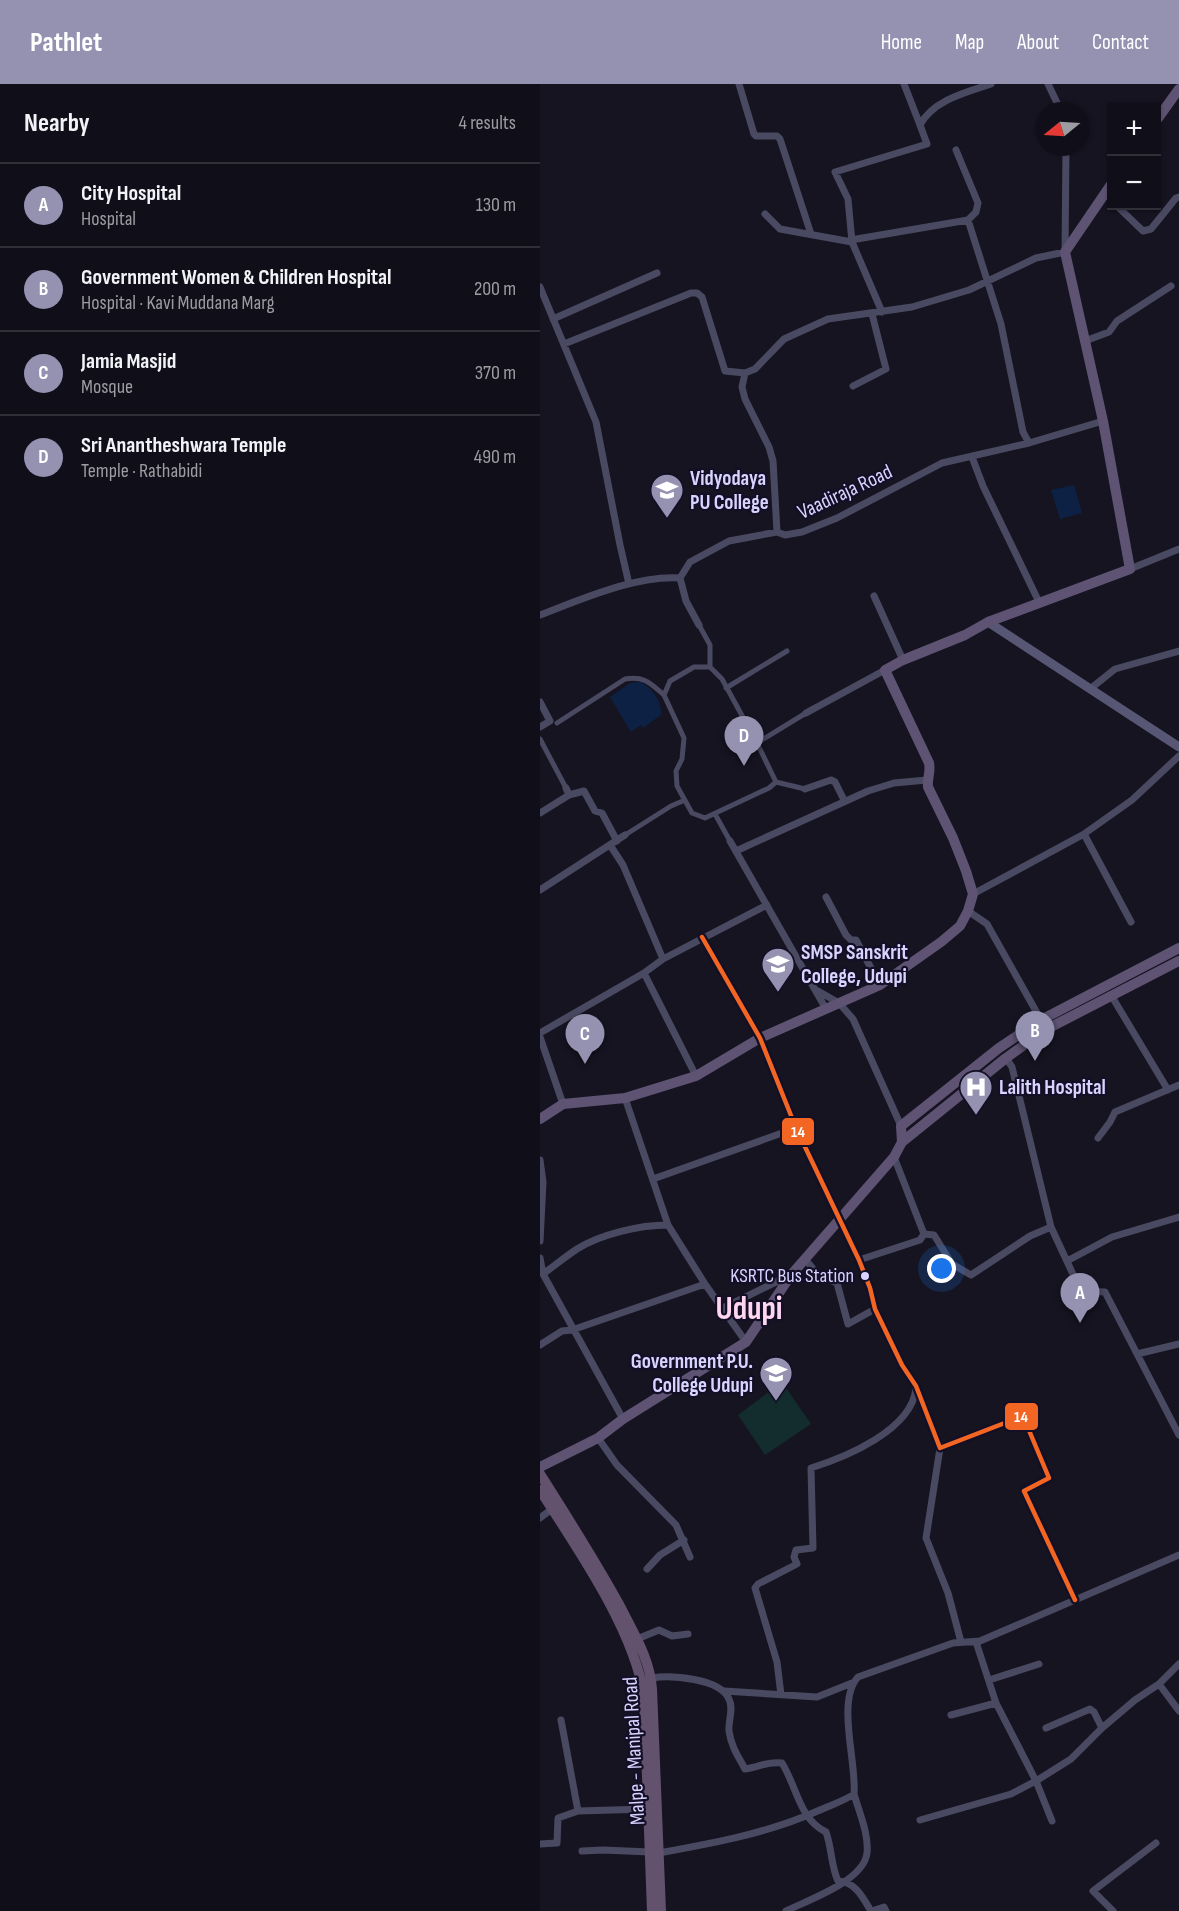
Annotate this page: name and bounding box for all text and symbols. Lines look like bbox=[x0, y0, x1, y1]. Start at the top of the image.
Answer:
text: Pathlet bbox=[30, 26, 102, 59]
text: Home bbox=[881, 30, 922, 55]
text: Map bbox=[955, 30, 984, 55]
text: About bbox=[1017, 30, 1059, 55]
text: Contact bbox=[1092, 30, 1149, 55]
north arrow bbox=[1035, 102, 1089, 156]
map controls bbox=[1107, 102, 1161, 210]
button: + bbox=[1107, 102, 1161, 156]
text: Nearby bbox=[24, 108, 90, 139]
text: 4 results bbox=[459, 111, 516, 135]
button: − bbox=[1107, 156, 1161, 210]
text: City Hospital bbox=[81, 180, 181, 207]
text: A bbox=[39, 193, 48, 217]
text: 130 m bbox=[476, 193, 516, 217]
text: Hospital bbox=[81, 207, 136, 231]
text: Government Women & Children Hospital bbox=[81, 264, 392, 291]
text: B bbox=[39, 277, 48, 301]
text: 200 m bbox=[474, 277, 516, 301]
text: Hospital · Kavi Muddana Marg bbox=[81, 291, 274, 315]
text: Jamia Masjid bbox=[81, 348, 176, 375]
text: C bbox=[38, 361, 49, 385]
text: 370 m bbox=[475, 361, 516, 385]
text: Mosque bbox=[81, 375, 133, 399]
text: Sri Anantheshwara Temple bbox=[81, 432, 286, 459]
text: D bbox=[38, 445, 49, 469]
text: 490 m bbox=[474, 445, 516, 469]
text: Temple · Rathabidi bbox=[81, 459, 202, 483]
street label: Vaadiraja Road bbox=[794, 459, 896, 525]
place label: Vidyodaya PU College bbox=[690, 466, 769, 515]
school or university icon: Vidyodaya PU College bbox=[649, 472, 685, 519]
pin: D bbox=[724, 716, 764, 766]
place label: SMSP Sanskrit College, Udupi bbox=[801, 940, 908, 989]
school or university icon: SMSP Sanskrit College, Udupi bbox=[760, 946, 796, 993]
pin: B bbox=[1016, 1012, 1054, 1061]
pin: C bbox=[566, 1014, 604, 1064]
hospital icon: Lalith Hospital bbox=[958, 1069, 994, 1116]
place label: Lalith Hospital bbox=[999, 1075, 1106, 1100]
line badge: 14 bbox=[781, 1117, 815, 1146]
text: 14 bbox=[791, 1123, 805, 1142]
your location bbox=[927, 1254, 956, 1283]
place label: KSRTC Bus Station bbox=[730, 1264, 854, 1288]
marker: KSRTC Bus Station bbox=[859, 1270, 871, 1282]
pin: A bbox=[1060, 1274, 1100, 1323]
district label: Udupi bbox=[716, 1289, 783, 1329]
place label: Government P.U. College Udupi bbox=[631, 1349, 753, 1398]
school or university icon: Government P.U. College Udupi bbox=[758, 1355, 794, 1402]
line badge: 14 bbox=[1004, 1402, 1039, 1431]
text: 14 bbox=[1014, 1408, 1028, 1427]
street label: Malpe - Manipal Road bbox=[618, 1676, 650, 1826]

